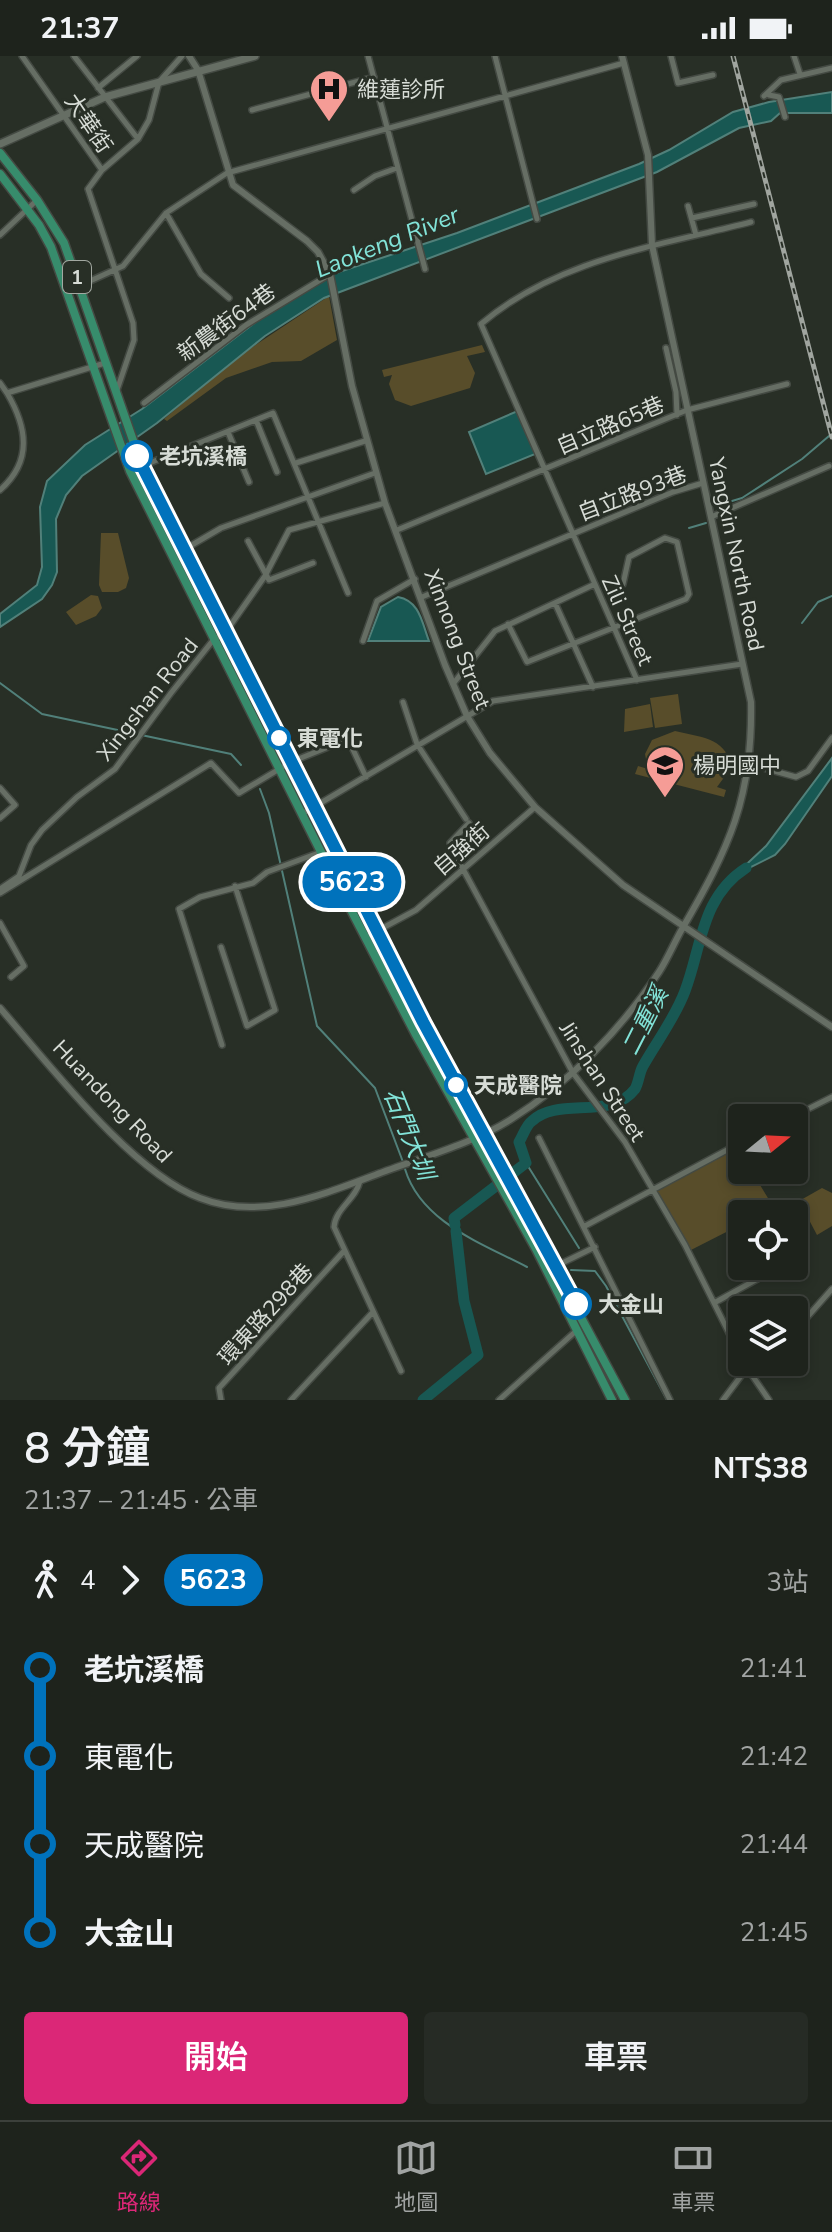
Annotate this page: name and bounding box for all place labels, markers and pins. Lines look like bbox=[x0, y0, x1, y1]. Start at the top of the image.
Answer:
hospital icon: 維蓮診所 bbox=[308, 68, 350, 123]
place label: 維蓮診所 bbox=[357, 75, 445, 105]
marker: 老坑溪橋 bbox=[122, 441, 152, 471]
place label: 老坑溪橋 bbox=[159, 442, 247, 472]
place label: 東電化 bbox=[297, 724, 363, 754]
marker: 東電化 bbox=[268, 727, 290, 749]
school or university icon: 楊明國中 bbox=[644, 744, 686, 799]
place label: 楊明國中 bbox=[693, 751, 781, 781]
place label: 天成醫院 bbox=[474, 1071, 562, 1101]
marker: 天成醫院 bbox=[445, 1074, 467, 1096]
marker: 大金山 bbox=[561, 1289, 591, 1319]
place label: 大金山 bbox=[598, 1290, 664, 1320]

